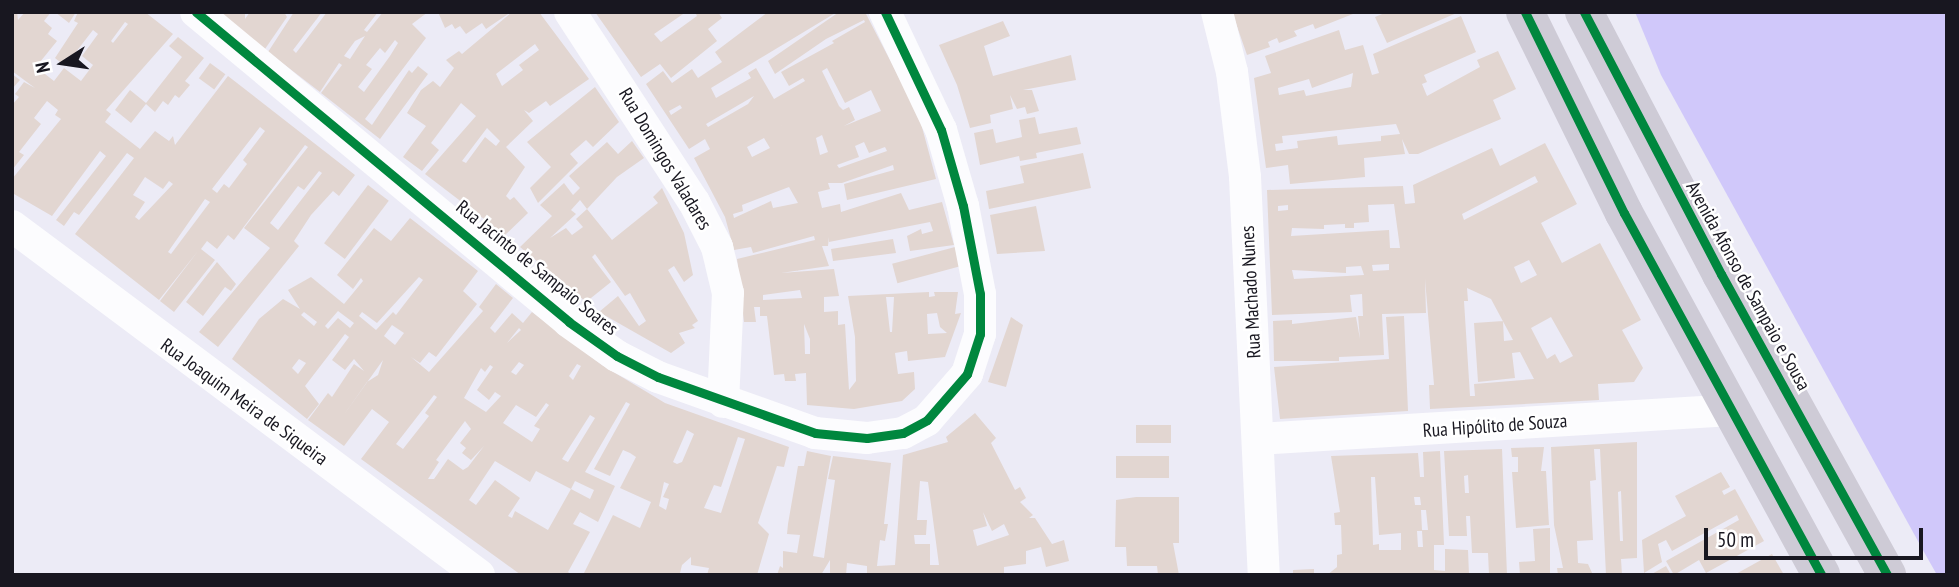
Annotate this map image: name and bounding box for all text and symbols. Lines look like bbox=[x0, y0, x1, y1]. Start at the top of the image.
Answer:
north arrow bbox=[28, 28, 98, 98]
text: N bbox=[30, 60, 55, 75]
street label: Rua Domingos Valadares bbox=[614, 84, 716, 234]
street label: Avenida Afonso de Sampaio e Sousa bbox=[1681, 177, 1815, 395]
street label: Rua Jacinto de Sampaio Soares bbox=[452, 196, 622, 340]
street label: Rua Machado Nunes bbox=[1236, 225, 1266, 359]
street label: Rua Joaquim Meira de Siqueira bbox=[156, 334, 332, 470]
street label: Rua Hipólito de Souza bbox=[1422, 410, 1568, 442]
scale bar bbox=[1707, 514, 1926, 558]
text: 50 m bbox=[1717, 526, 1754, 553]

